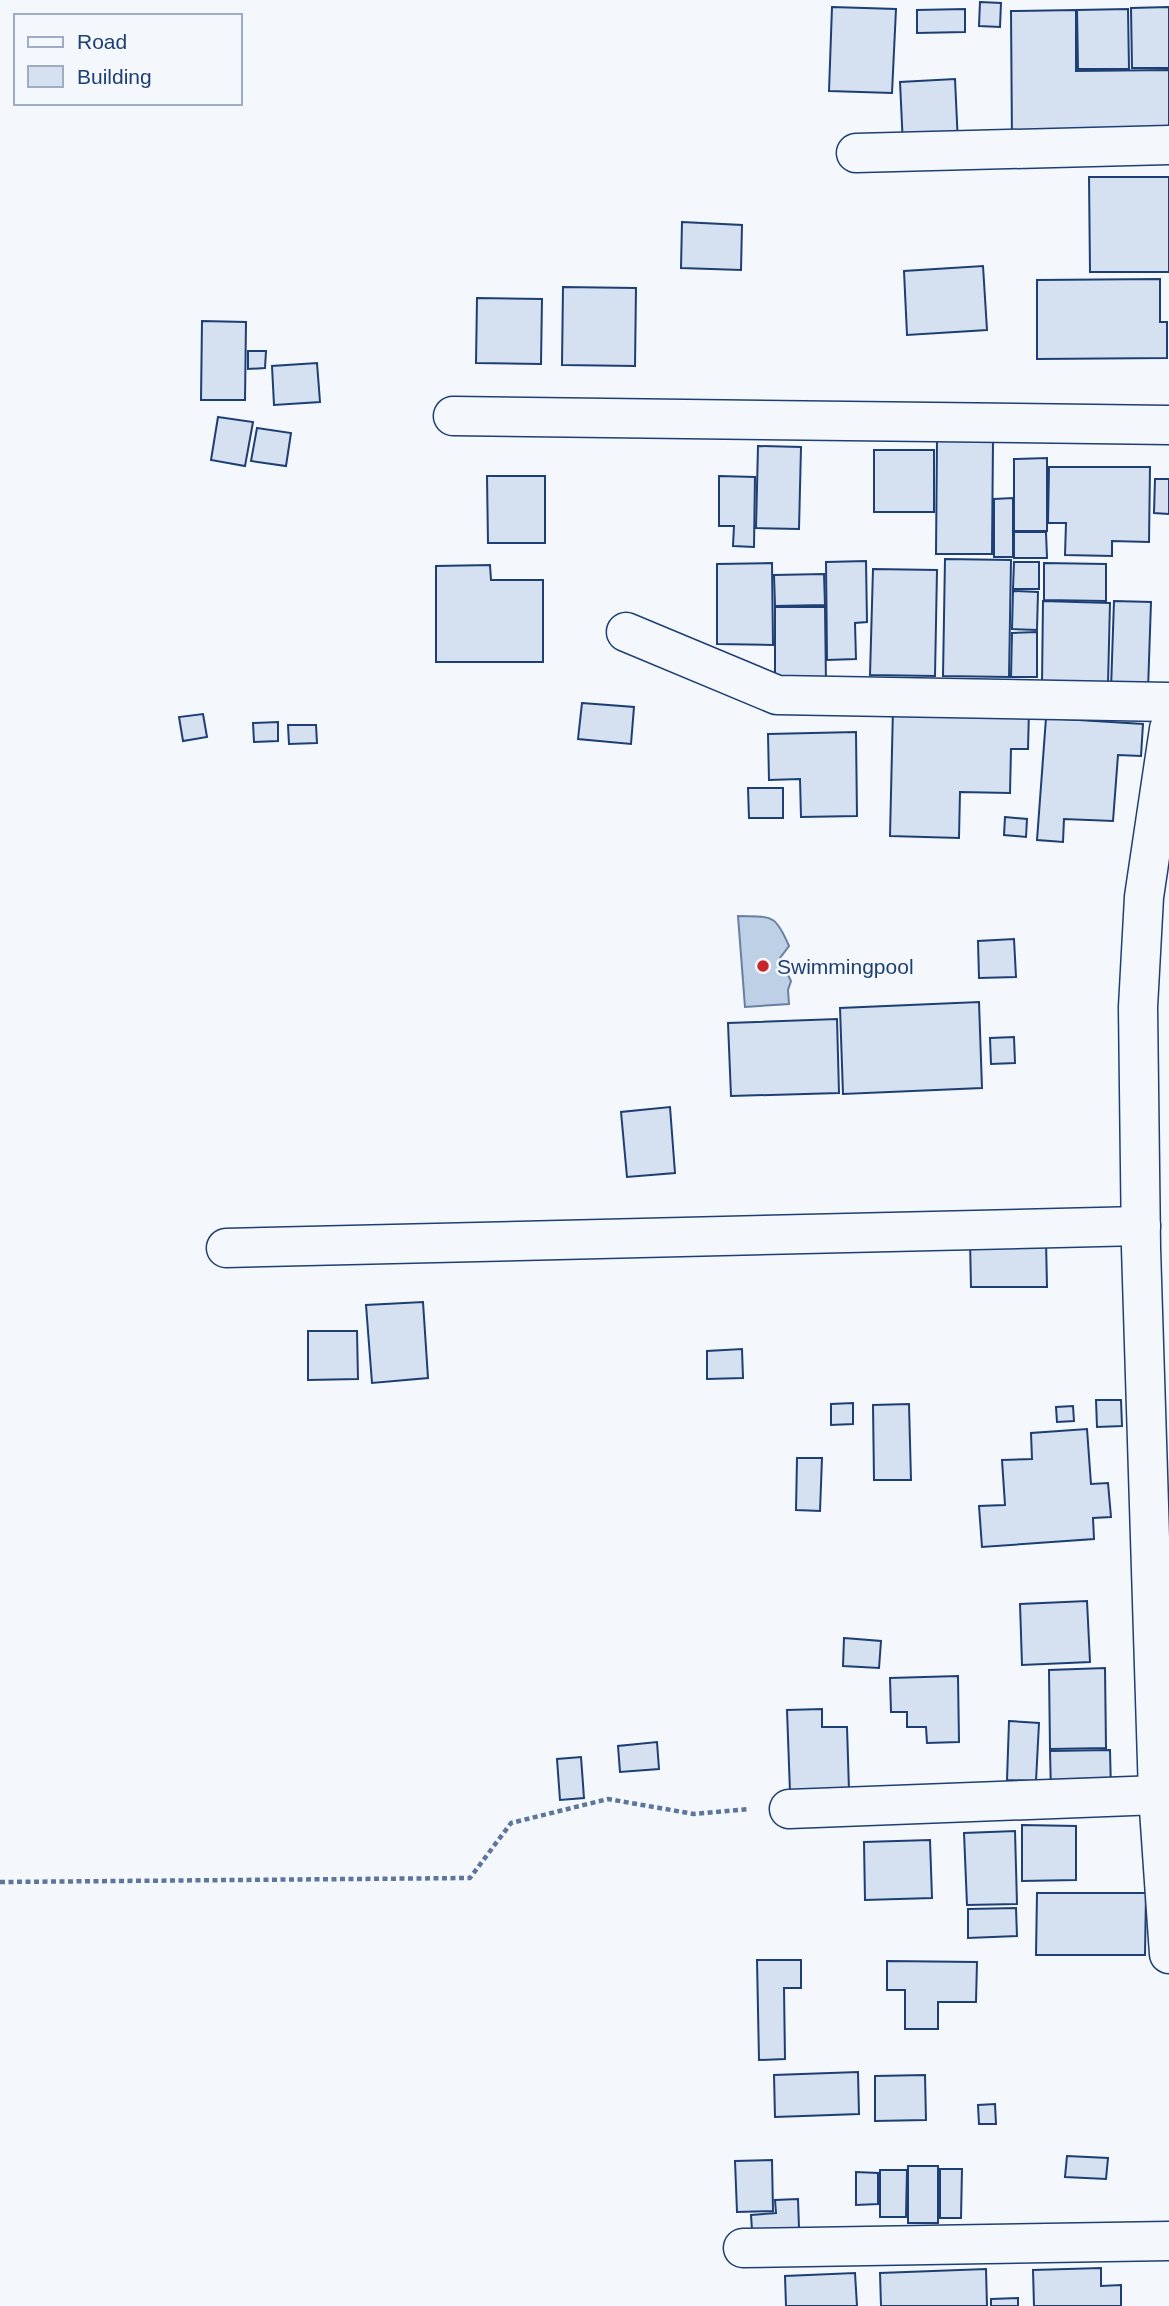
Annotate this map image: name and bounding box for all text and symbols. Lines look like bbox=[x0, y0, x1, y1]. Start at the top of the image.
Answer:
legend bbox=[14, 14, 242, 105]
text: Road bbox=[77, 30, 127, 53]
text: Building bbox=[77, 65, 152, 88]
place label: Swimmingpool bbox=[777, 955, 914, 978]
marker: Swimmingpool bbox=[755, 958, 771, 974]

